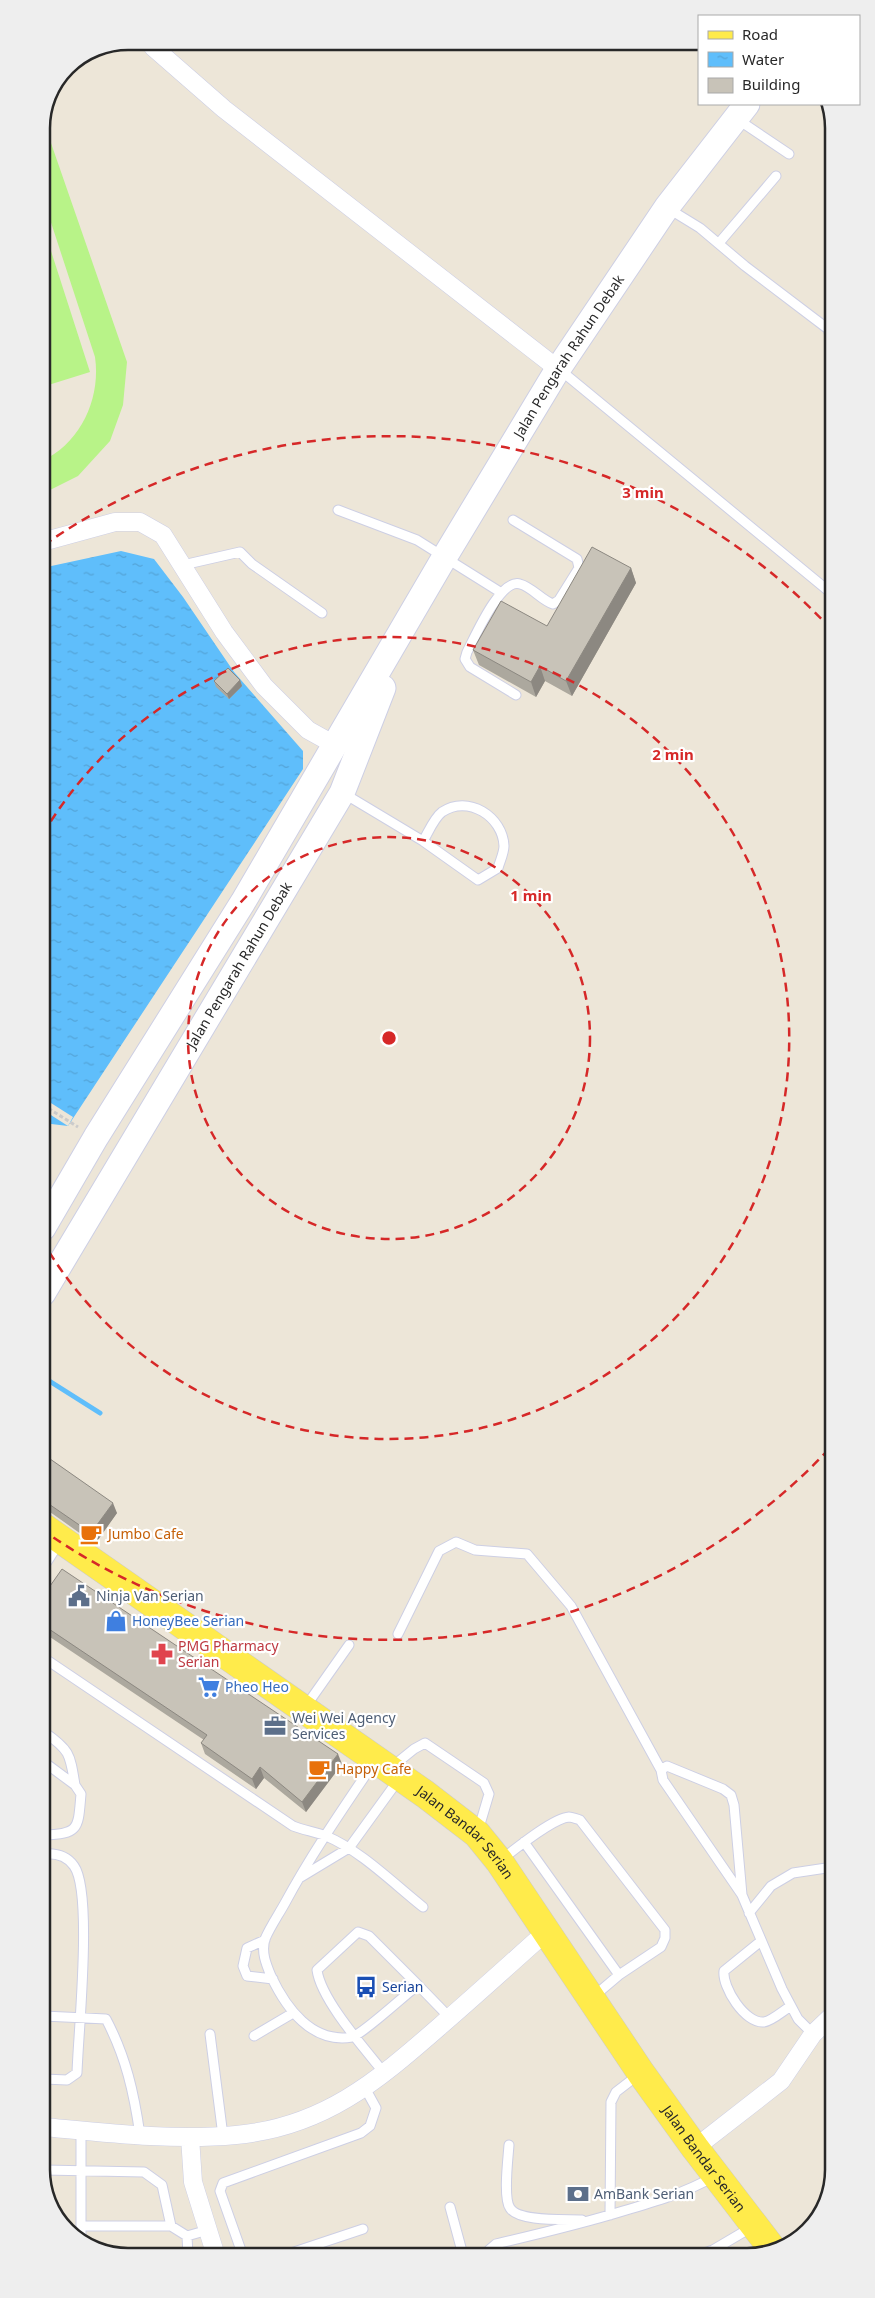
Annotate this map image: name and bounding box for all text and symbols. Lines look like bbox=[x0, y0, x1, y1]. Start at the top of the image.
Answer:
legend bbox=[698, 15, 860, 105]
text: Road bbox=[742, 24, 778, 44]
text: Water bbox=[742, 49, 784, 69]
text: Building bbox=[742, 74, 800, 94]
street label: Jalan Pengarah Rahun Debak bbox=[508, 270, 628, 443]
text: 3 min bbox=[622, 482, 664, 502]
text: 2 min bbox=[652, 744, 694, 764]
street label: Jalan Pengarah Rahun Debak bbox=[180, 878, 296, 1053]
text: 1 min bbox=[510, 885, 552, 905]
centre of rings bbox=[380, 1029, 398, 1047]
cafe icon: Jumbo Cafe bbox=[78, 1521, 104, 1547]
place label: Jumbo Cafe bbox=[106, 1524, 184, 1543]
public building icon: Ninja Van Serian bbox=[66, 1583, 92, 1609]
place label: Ninja Van Serian bbox=[96, 1586, 204, 1605]
shop icon: HoneyBee Serian bbox=[103, 1608, 129, 1634]
place label: HoneyBee Serian bbox=[132, 1611, 244, 1630]
place label: PMG Pharmacy Serian bbox=[178, 1636, 279, 1671]
pharmacy icon: PMG Pharmacy Serian bbox=[149, 1641, 175, 1667]
supermarket icon: Pheo Heo bbox=[196, 1674, 222, 1700]
place label: Pheo Heo bbox=[225, 1677, 289, 1696]
place label: Wei Wei Agency Services bbox=[292, 1708, 397, 1743]
office icon: Wei Wei Agency Services bbox=[262, 1713, 288, 1739]
cafe icon: Happy Cafe bbox=[306, 1756, 332, 1782]
place label: Happy Cafe bbox=[336, 1759, 411, 1778]
street label: Jalan Bandar Serian bbox=[411, 1780, 518, 1882]
bus stop icon: Serian bbox=[353, 1974, 379, 2000]
place label: Serian bbox=[382, 1977, 423, 1996]
street label: Jalan Bandar Serian bbox=[657, 2100, 751, 2216]
bank icon: AmBank Serian bbox=[565, 2181, 591, 2207]
place label: AmBank Serian bbox=[594, 2184, 694, 2203]

